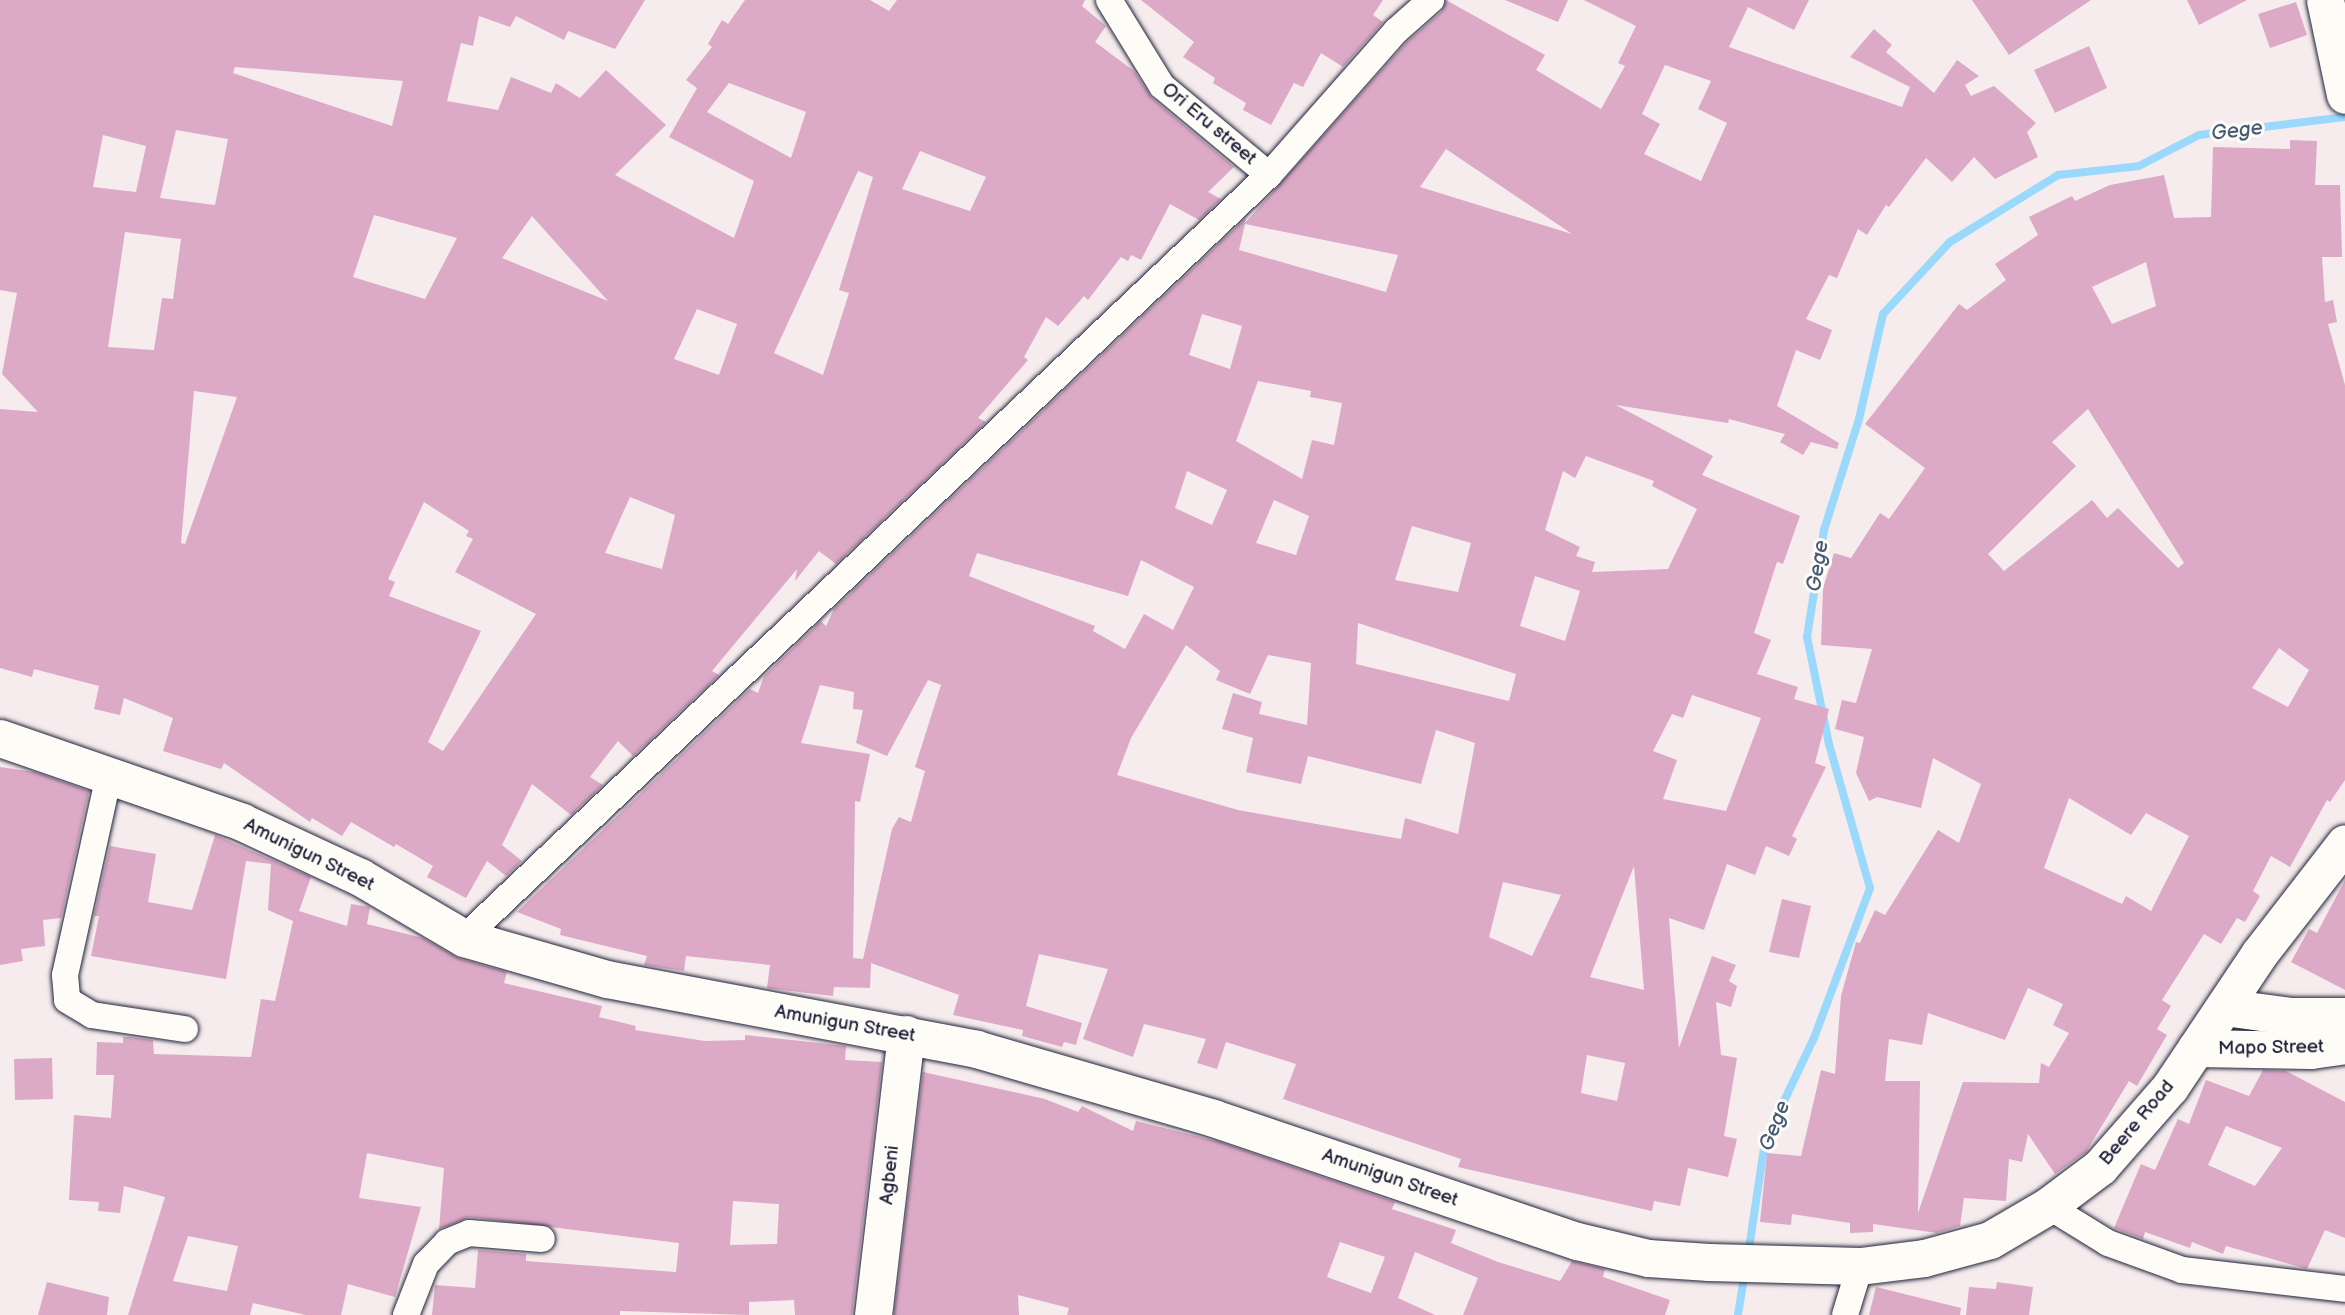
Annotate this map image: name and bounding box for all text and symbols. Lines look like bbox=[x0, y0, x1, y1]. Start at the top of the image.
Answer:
street label: Ori Eru street bbox=[1157, 78, 1261, 170]
water label: Gege bbox=[2210, 115, 2264, 147]
water label: Gege bbox=[1802, 538, 1834, 594]
street label: Amunigun Street bbox=[240, 814, 378, 896]
street label: Amunigun Street bbox=[773, 1000, 917, 1048]
street label: Mapo Street bbox=[2218, 1036, 2324, 1060]
street label: Beere Road bbox=[2095, 1076, 2179, 1170]
water label: Gege bbox=[1754, 1097, 1796, 1155]
street label: Agbeni bbox=[876, 1144, 904, 1206]
street label: Amunigun Street bbox=[1319, 1144, 1461, 1212]

